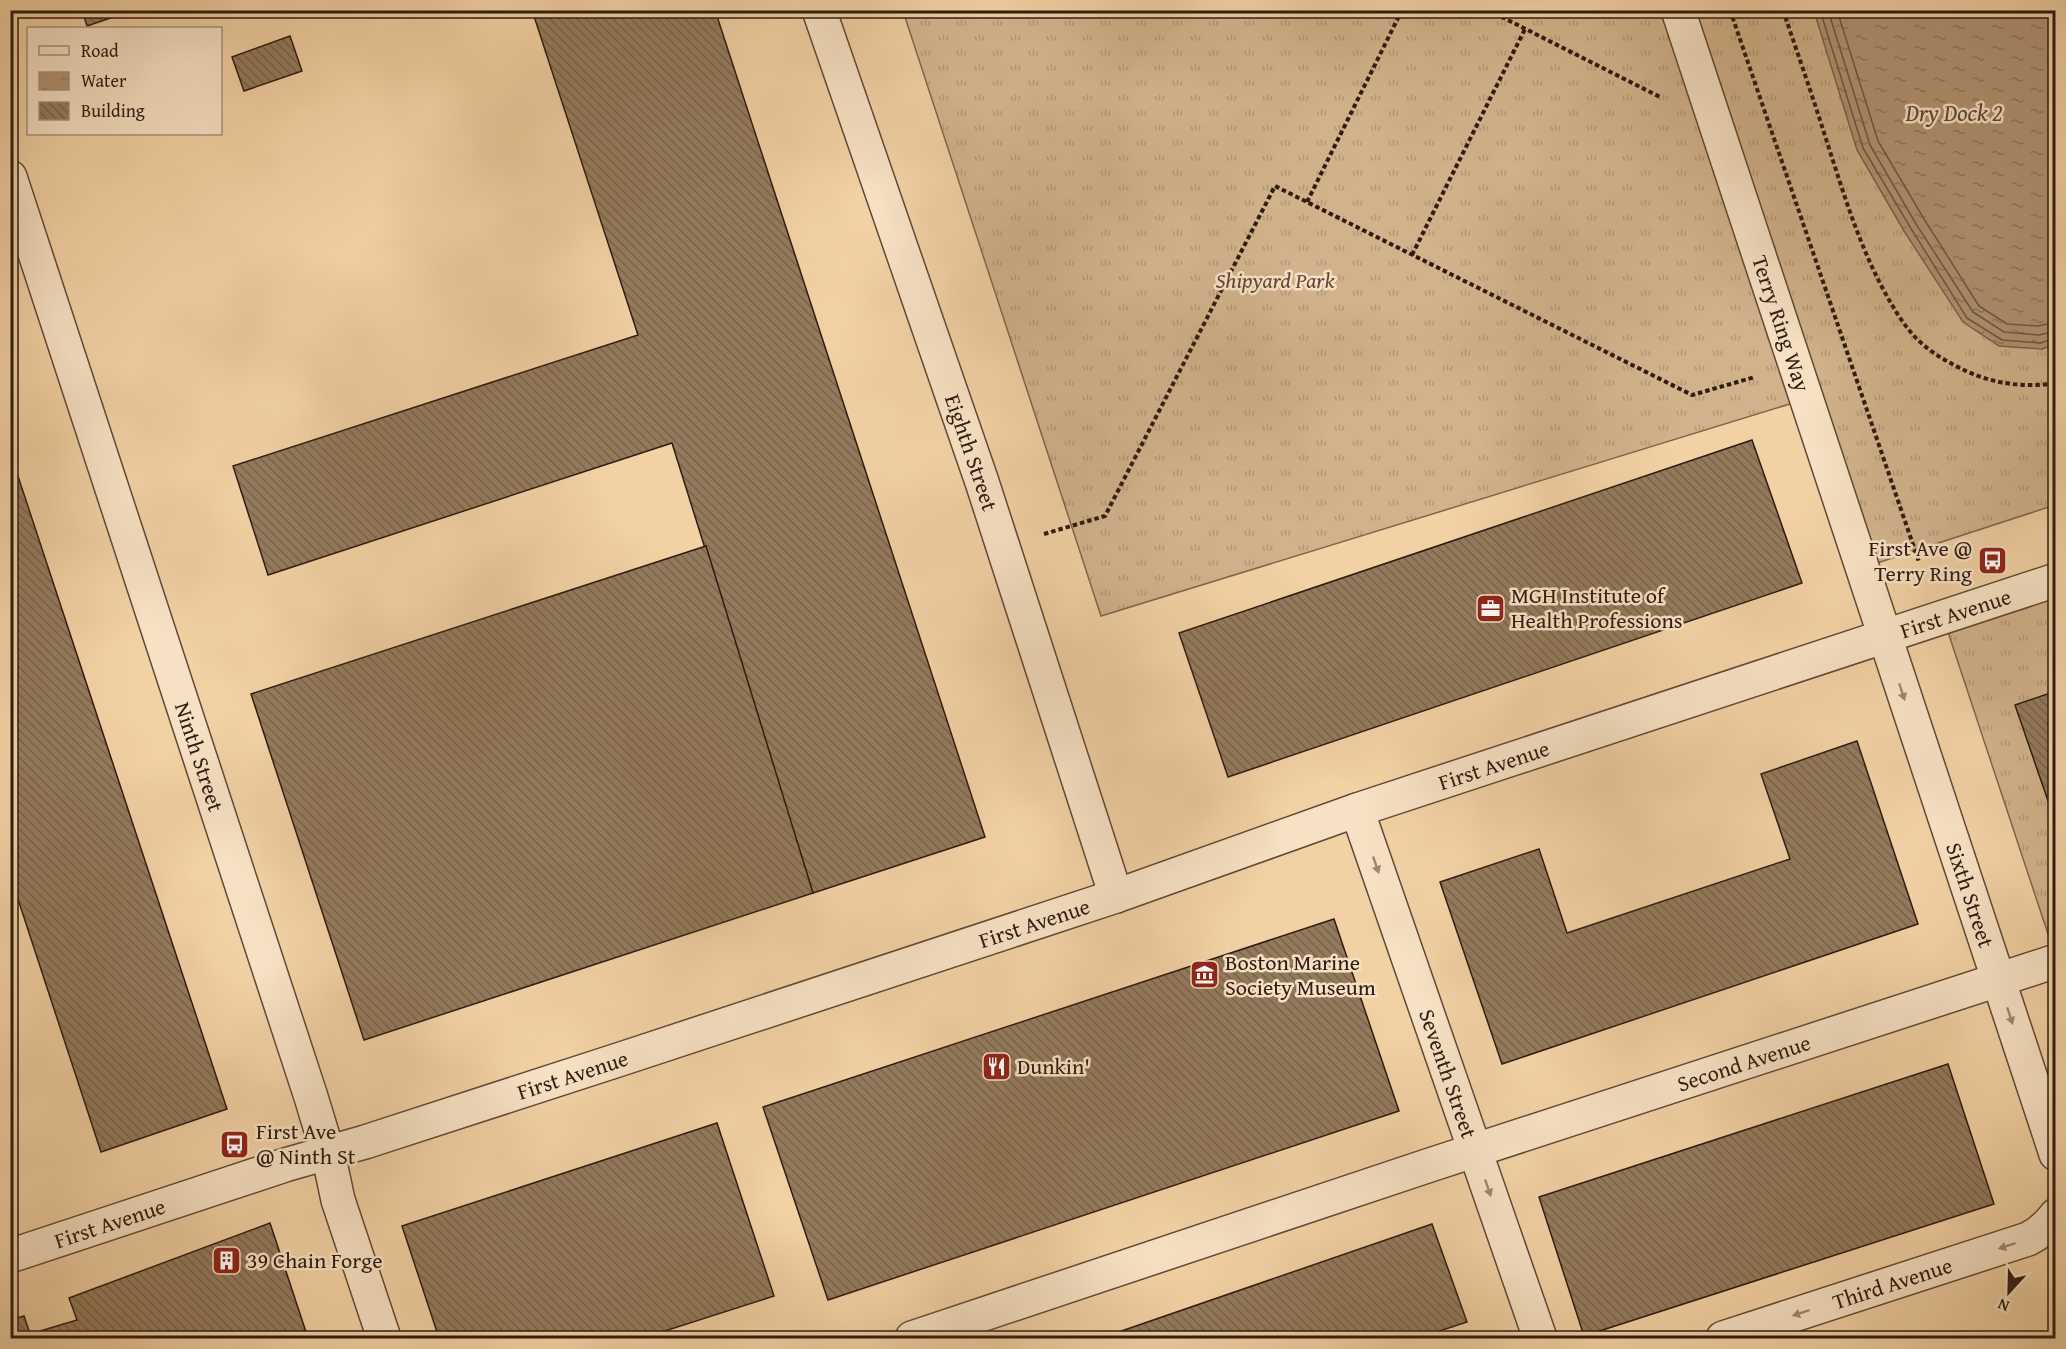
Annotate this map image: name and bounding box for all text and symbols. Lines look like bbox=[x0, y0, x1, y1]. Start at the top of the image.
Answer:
legend bbox=[27, 27, 222, 135]
text: Road bbox=[81, 37, 119, 64]
text: Water bbox=[81, 67, 127, 94]
water label: Dry Dock 2 bbox=[1904, 95, 2003, 130]
text: Building bbox=[81, 97, 145, 124]
street label: Terry Ring Way bbox=[1744, 251, 1819, 396]
park label: Shipyard Park bbox=[1215, 264, 1336, 296]
street label: Eighth Street bbox=[937, 390, 1006, 515]
place label: First Ave @ Terry Ring bbox=[1869, 532, 1972, 589]
bus stop icon: First Ave @ Terry Ring bbox=[1977, 545, 2009, 577]
place label: MGH Institute of Health Professions bbox=[1511, 579, 1683, 636]
street label: First Avenue bbox=[1896, 580, 2015, 646]
office icon: MGH Institute of Health Professions bbox=[1474, 592, 1506, 624]
one-way arrow bbox=[1898, 683, 1907, 701]
street label: Ninth Street bbox=[167, 698, 233, 816]
street label: First Avenue bbox=[1434, 732, 1553, 798]
street label: Sixth Street bbox=[1938, 838, 2003, 952]
one-way arrow bbox=[1372, 856, 1381, 874]
street label: First Avenue bbox=[975, 890, 1094, 956]
place label: Boston Marine Society Museum bbox=[1225, 946, 1376, 1003]
museum icon: Boston Marine Society Museum bbox=[1188, 959, 1220, 991]
street label: Seventh Street bbox=[1411, 1005, 1486, 1143]
one-way arrow bbox=[2005, 1007, 2015, 1025]
street label: Second Avenue bbox=[1673, 1026, 1815, 1099]
street label: First Avenue bbox=[513, 1042, 632, 1108]
restaurant icon: Dunkin' bbox=[980, 1050, 1012, 1082]
place label: Dunkin' bbox=[1017, 1050, 1090, 1082]
place label: First Ave @ Ninth St bbox=[256, 1115, 356, 1172]
bus stop icon: First Ave @ Ninth St bbox=[219, 1128, 251, 1160]
one-way arrow bbox=[1483, 1180, 1493, 1198]
street label: First Avenue bbox=[50, 1190, 169, 1256]
one-way arrow bbox=[1998, 1242, 2016, 1251]
building icon: 39 Chain Forge bbox=[210, 1244, 242, 1276]
place label: 39 Chain Forge bbox=[247, 1244, 383, 1276]
street label: Third Avenue bbox=[1828, 1249, 1956, 1317]
north arrow bbox=[1979, 1262, 2039, 1322]
text: N bbox=[1994, 1293, 2013, 1319]
one-way arrow bbox=[1792, 1309, 1810, 1318]

